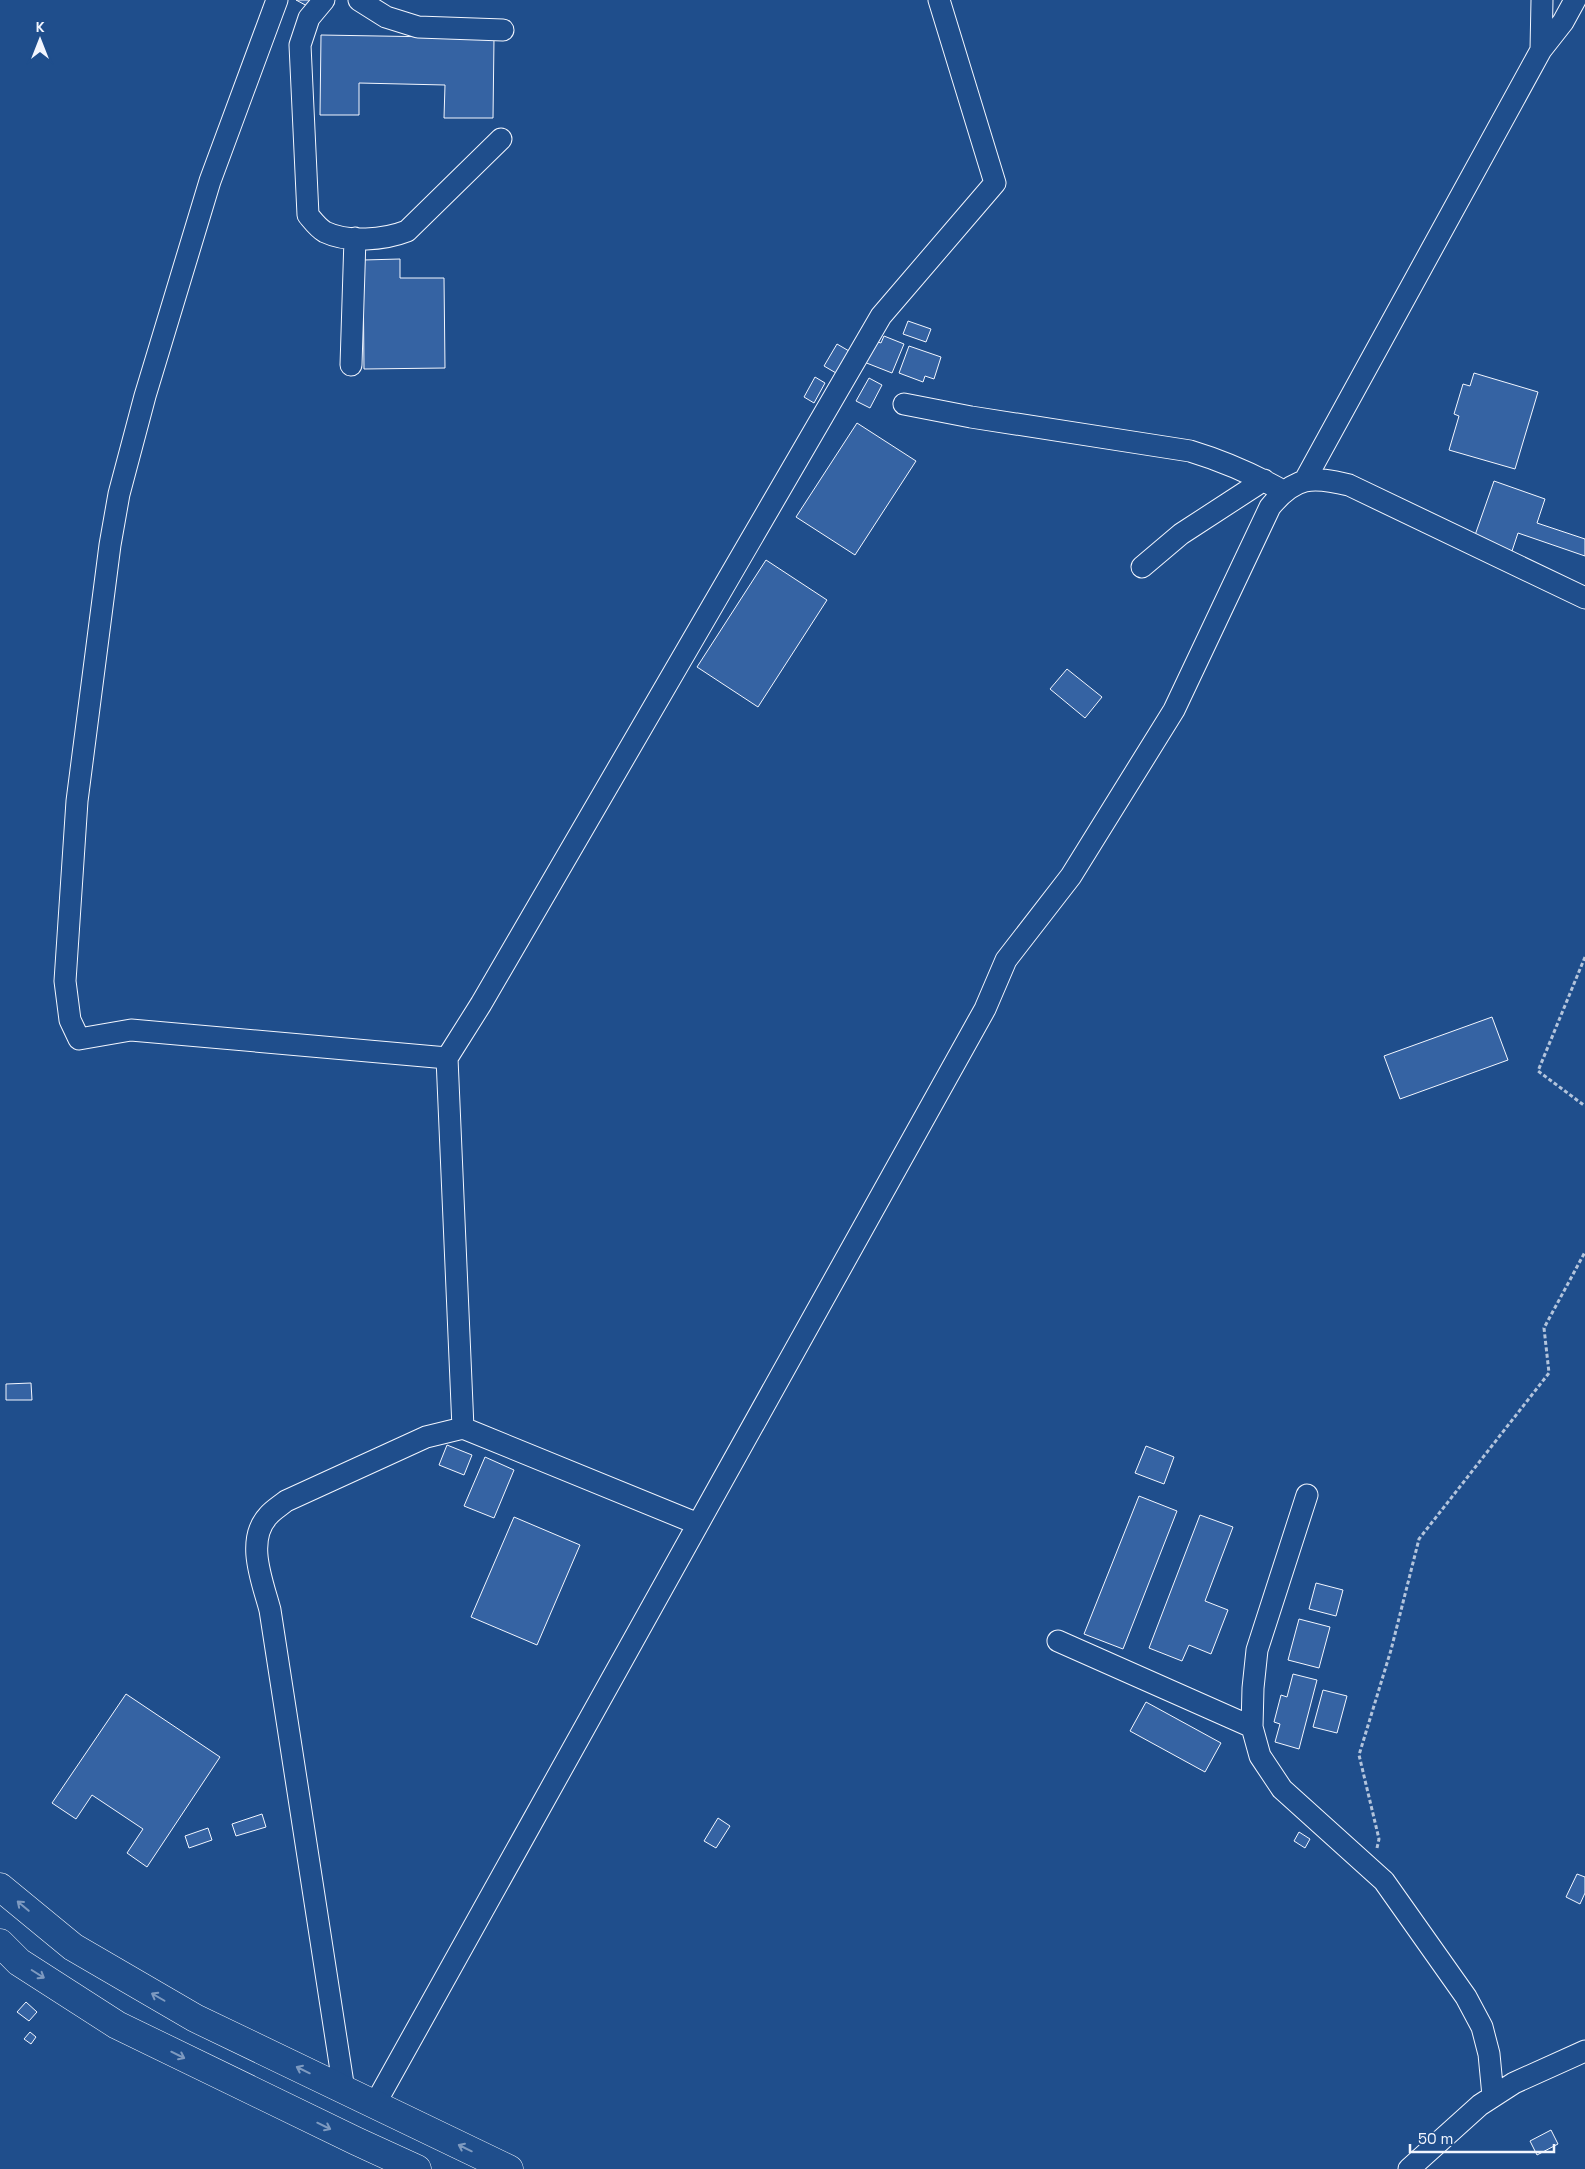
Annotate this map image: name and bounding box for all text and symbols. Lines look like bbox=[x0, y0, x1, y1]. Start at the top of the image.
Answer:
north arrow bbox=[15, 15, 65, 65]
text: K bbox=[36, 18, 45, 36]
one-way arrow bbox=[17, 1901, 30, 1912]
one-way arrow bbox=[30, 1969, 44, 1979]
one-way arrow bbox=[151, 1991, 166, 2001]
one-way arrow bbox=[170, 2051, 185, 2060]
one-way arrow bbox=[296, 2065, 311, 2074]
one-way arrow bbox=[317, 2121, 332, 2131]
scale bar bbox=[1410, 2122, 1554, 2154]
text: 50 m bbox=[1418, 2129, 1453, 2148]
one-way arrow bbox=[458, 2143, 473, 2152]

